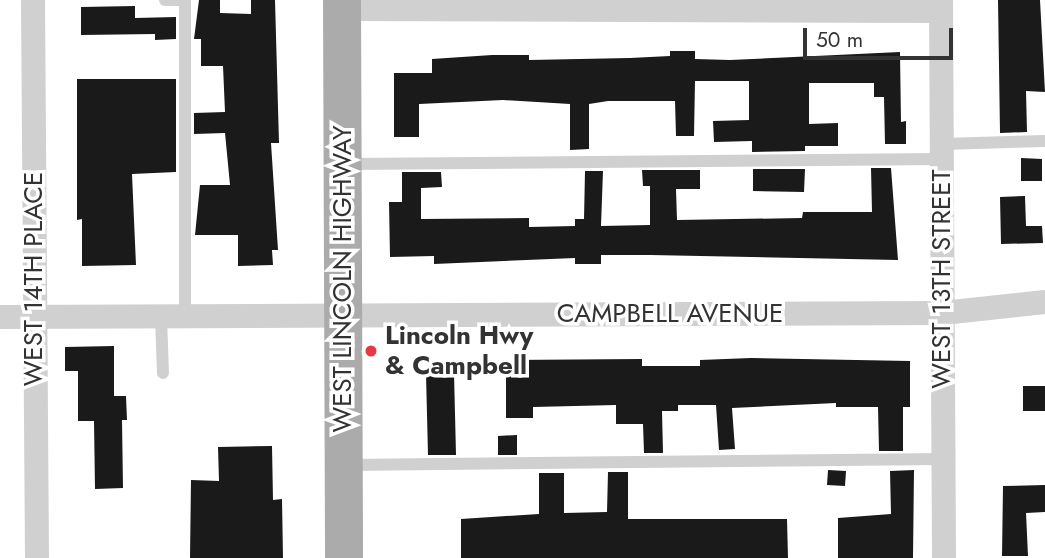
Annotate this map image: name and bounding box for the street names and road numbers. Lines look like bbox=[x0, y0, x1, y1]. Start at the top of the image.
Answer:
street label: WEST LINCOLN HIGHWAY bbox=[327, 125, 359, 433]
street label: WEST 13TH STREET bbox=[926, 169, 958, 389]
street label: WEST 14TH PLACE bbox=[18, 172, 50, 386]
street label: CAMPBELL AVENUE bbox=[557, 298, 783, 330]

